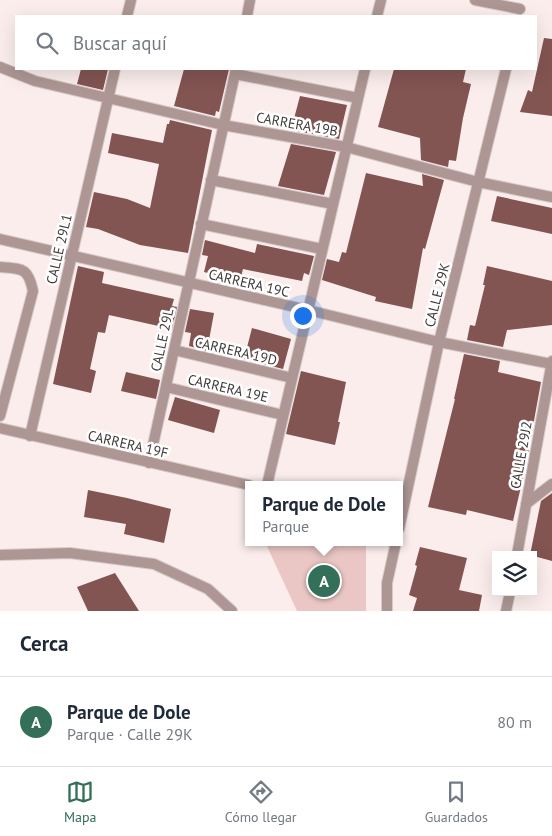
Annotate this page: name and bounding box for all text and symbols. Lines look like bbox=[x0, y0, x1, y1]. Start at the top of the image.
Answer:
search box bbox=[15, 15, 537, 70]
icon: search bbox=[33, 29, 61, 57]
text: Buscar aquí bbox=[73, 31, 167, 55]
street label: CARRERA 19B bbox=[255, 108, 339, 140]
street label: CALLE 29L1 bbox=[42, 212, 76, 286]
street label: CALLE 29K bbox=[420, 261, 454, 329]
street label: CARRERA 19C bbox=[207, 265, 291, 301]
your location bbox=[290, 303, 316, 329]
street label: CALLE 29L bbox=[147, 307, 177, 373]
street label: CARRERA 19D bbox=[193, 333, 279, 369]
street label: CARRERA 19E bbox=[186, 370, 270, 406]
street label: CALLE 29J2 bbox=[506, 420, 536, 490]
street label: CARRERA 19F bbox=[86, 426, 170, 462]
popup bbox=[245, 481, 403, 546]
text: Parque de Dole bbox=[262, 492, 386, 516]
text: Parque bbox=[262, 516, 309, 536]
map controls bbox=[492, 551, 537, 596]
button: layers bbox=[492, 551, 537, 596]
pin: A bbox=[308, 562, 340, 600]
text: Cerca bbox=[20, 630, 69, 657]
text: Parque de Dole bbox=[67, 700, 191, 724]
text: A bbox=[31, 712, 41, 732]
text: 80 m bbox=[497, 712, 532, 732]
text: Parque · Calle 29K bbox=[67, 724, 193, 744]
tab: Mapa bbox=[64, 778, 97, 826]
tab: Cómo llegar bbox=[225, 778, 297, 826]
tab: Guardados bbox=[425, 778, 488, 826]

